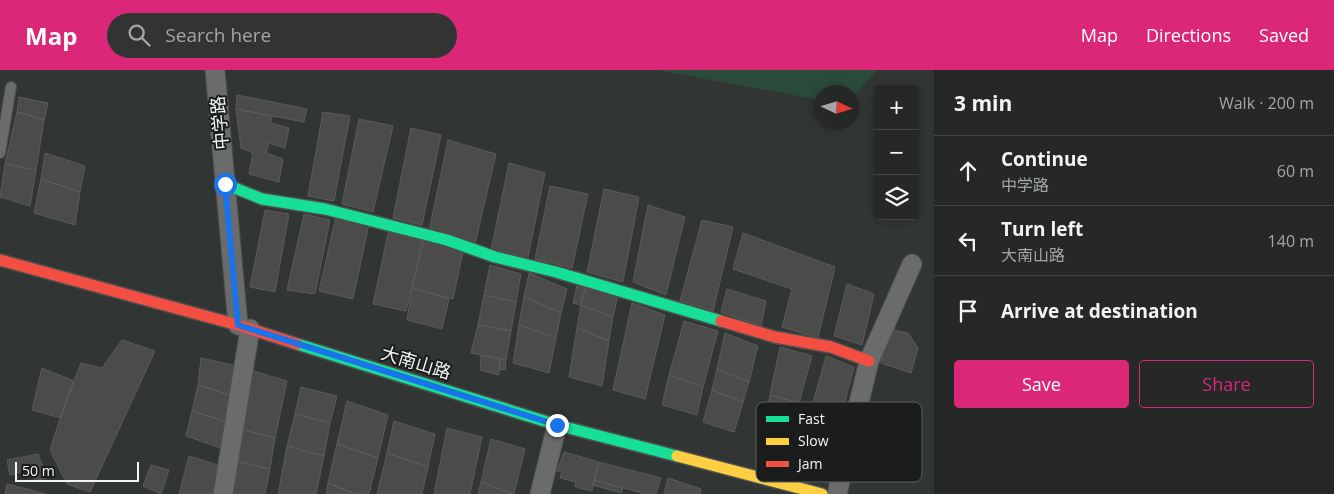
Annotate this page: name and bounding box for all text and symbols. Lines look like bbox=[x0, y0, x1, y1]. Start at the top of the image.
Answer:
search box bbox=[107, 13, 457, 58]
text: Map bbox=[25, 19, 77, 52]
icon: search bbox=[125, 21, 153, 49]
text: Search here bbox=[165, 22, 271, 48]
text: Map bbox=[1081, 23, 1118, 47]
text: Directions bbox=[1146, 23, 1231, 47]
text: Saved bbox=[1259, 23, 1309, 47]
north arrow bbox=[814, 85, 859, 130]
map controls bbox=[874, 85, 919, 220]
button: + bbox=[874, 85, 919, 130]
text: 3 min bbox=[954, 89, 1012, 117]
text: Walk · 200 m bbox=[1219, 92, 1314, 114]
street label: 中学路 bbox=[205, 95, 233, 151]
button: − bbox=[874, 130, 919, 175]
text: Continue bbox=[1001, 146, 1088, 172]
icon: ahead bbox=[954, 157, 982, 185]
text: 60 m bbox=[1277, 160, 1314, 182]
route start bbox=[214, 173, 237, 196]
text: 中学路 bbox=[1001, 174, 1049, 196]
button: layers bbox=[874, 175, 919, 220]
text: Turn left bbox=[1001, 216, 1083, 242]
icon: left bbox=[954, 227, 982, 255]
text: 140 m bbox=[1268, 230, 1314, 252]
text: 大南山路 bbox=[1001, 244, 1065, 266]
icon: arrive bbox=[954, 297, 982, 325]
text: Arrive at destination bbox=[1001, 298, 1198, 324]
street label: 大南山路 bbox=[378, 340, 454, 384]
button: Save bbox=[954, 360, 1129, 408]
button: Share bbox=[1139, 360, 1314, 408]
legend bbox=[756, 402, 922, 482]
text: Fast bbox=[798, 409, 825, 428]
route end bbox=[546, 414, 569, 437]
text: Slow bbox=[798, 431, 829, 450]
text: Jam bbox=[796, 454, 823, 473]
scale bar bbox=[15, 459, 139, 482]
text: 50 m bbox=[22, 461, 55, 480]

